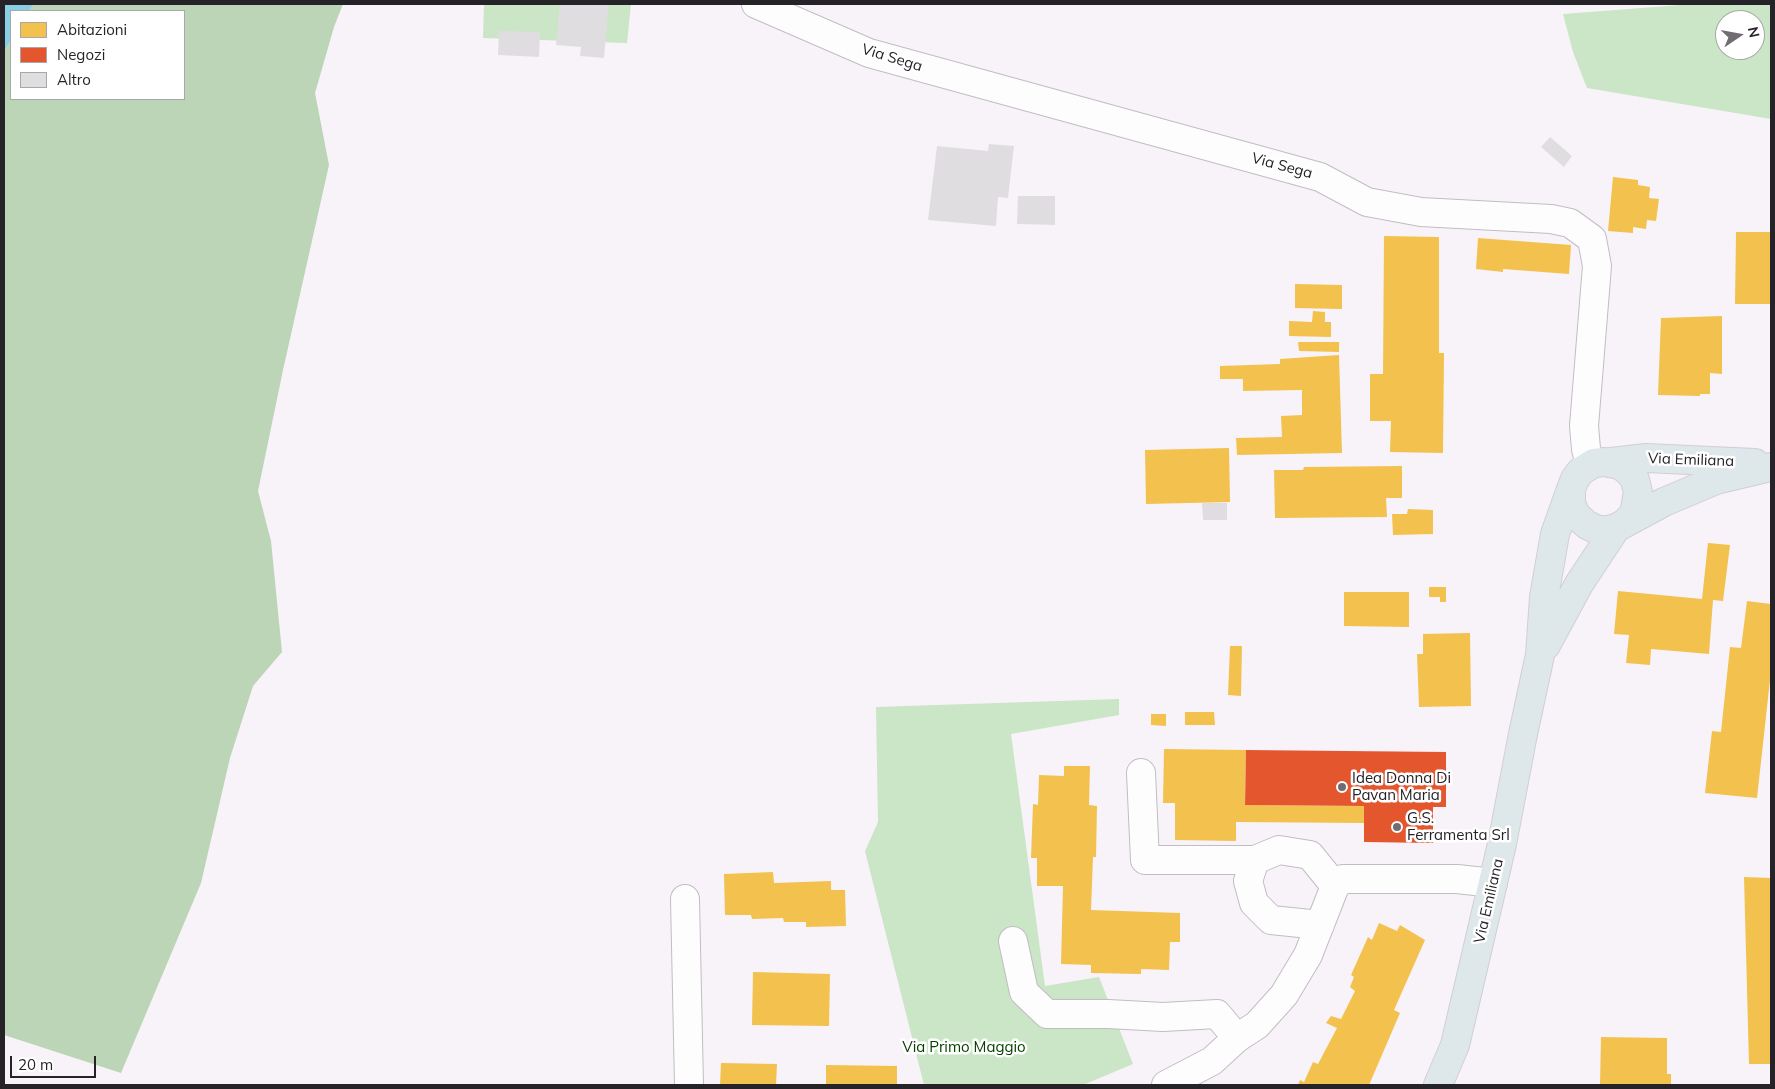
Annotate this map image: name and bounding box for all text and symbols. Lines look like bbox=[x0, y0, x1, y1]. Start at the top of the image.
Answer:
legend bbox=[10, 10, 185, 100]
north arrow bbox=[1715, 10, 1765, 60]
text: Abitazioni bbox=[57, 20, 127, 39]
text: N bbox=[1744, 25, 1764, 39]
street label: Via Sega bbox=[859, 40, 925, 76]
text: Negozi bbox=[57, 45, 105, 64]
text: Altro bbox=[57, 70, 91, 89]
street label: Via Sega bbox=[1249, 149, 1315, 183]
street label: Via Emiliana bbox=[1647, 449, 1735, 471]
place label: Idea Donna Di Pavan Maria bbox=[1352, 769, 1451, 804]
marker: Idea Donna Di Pavan Maria bbox=[1336, 781, 1348, 793]
place label: G.S. Ferramenta Srl bbox=[1407, 809, 1510, 844]
marker: G.S. Ferramenta Srl bbox=[1391, 821, 1403, 833]
street label: Via Emiliana bbox=[1471, 857, 1507, 945]
park label: Via Primo Maggio bbox=[902, 1038, 1026, 1056]
scale bar bbox=[12, 1046, 99, 1078]
text: 20 m bbox=[18, 1055, 53, 1074]

